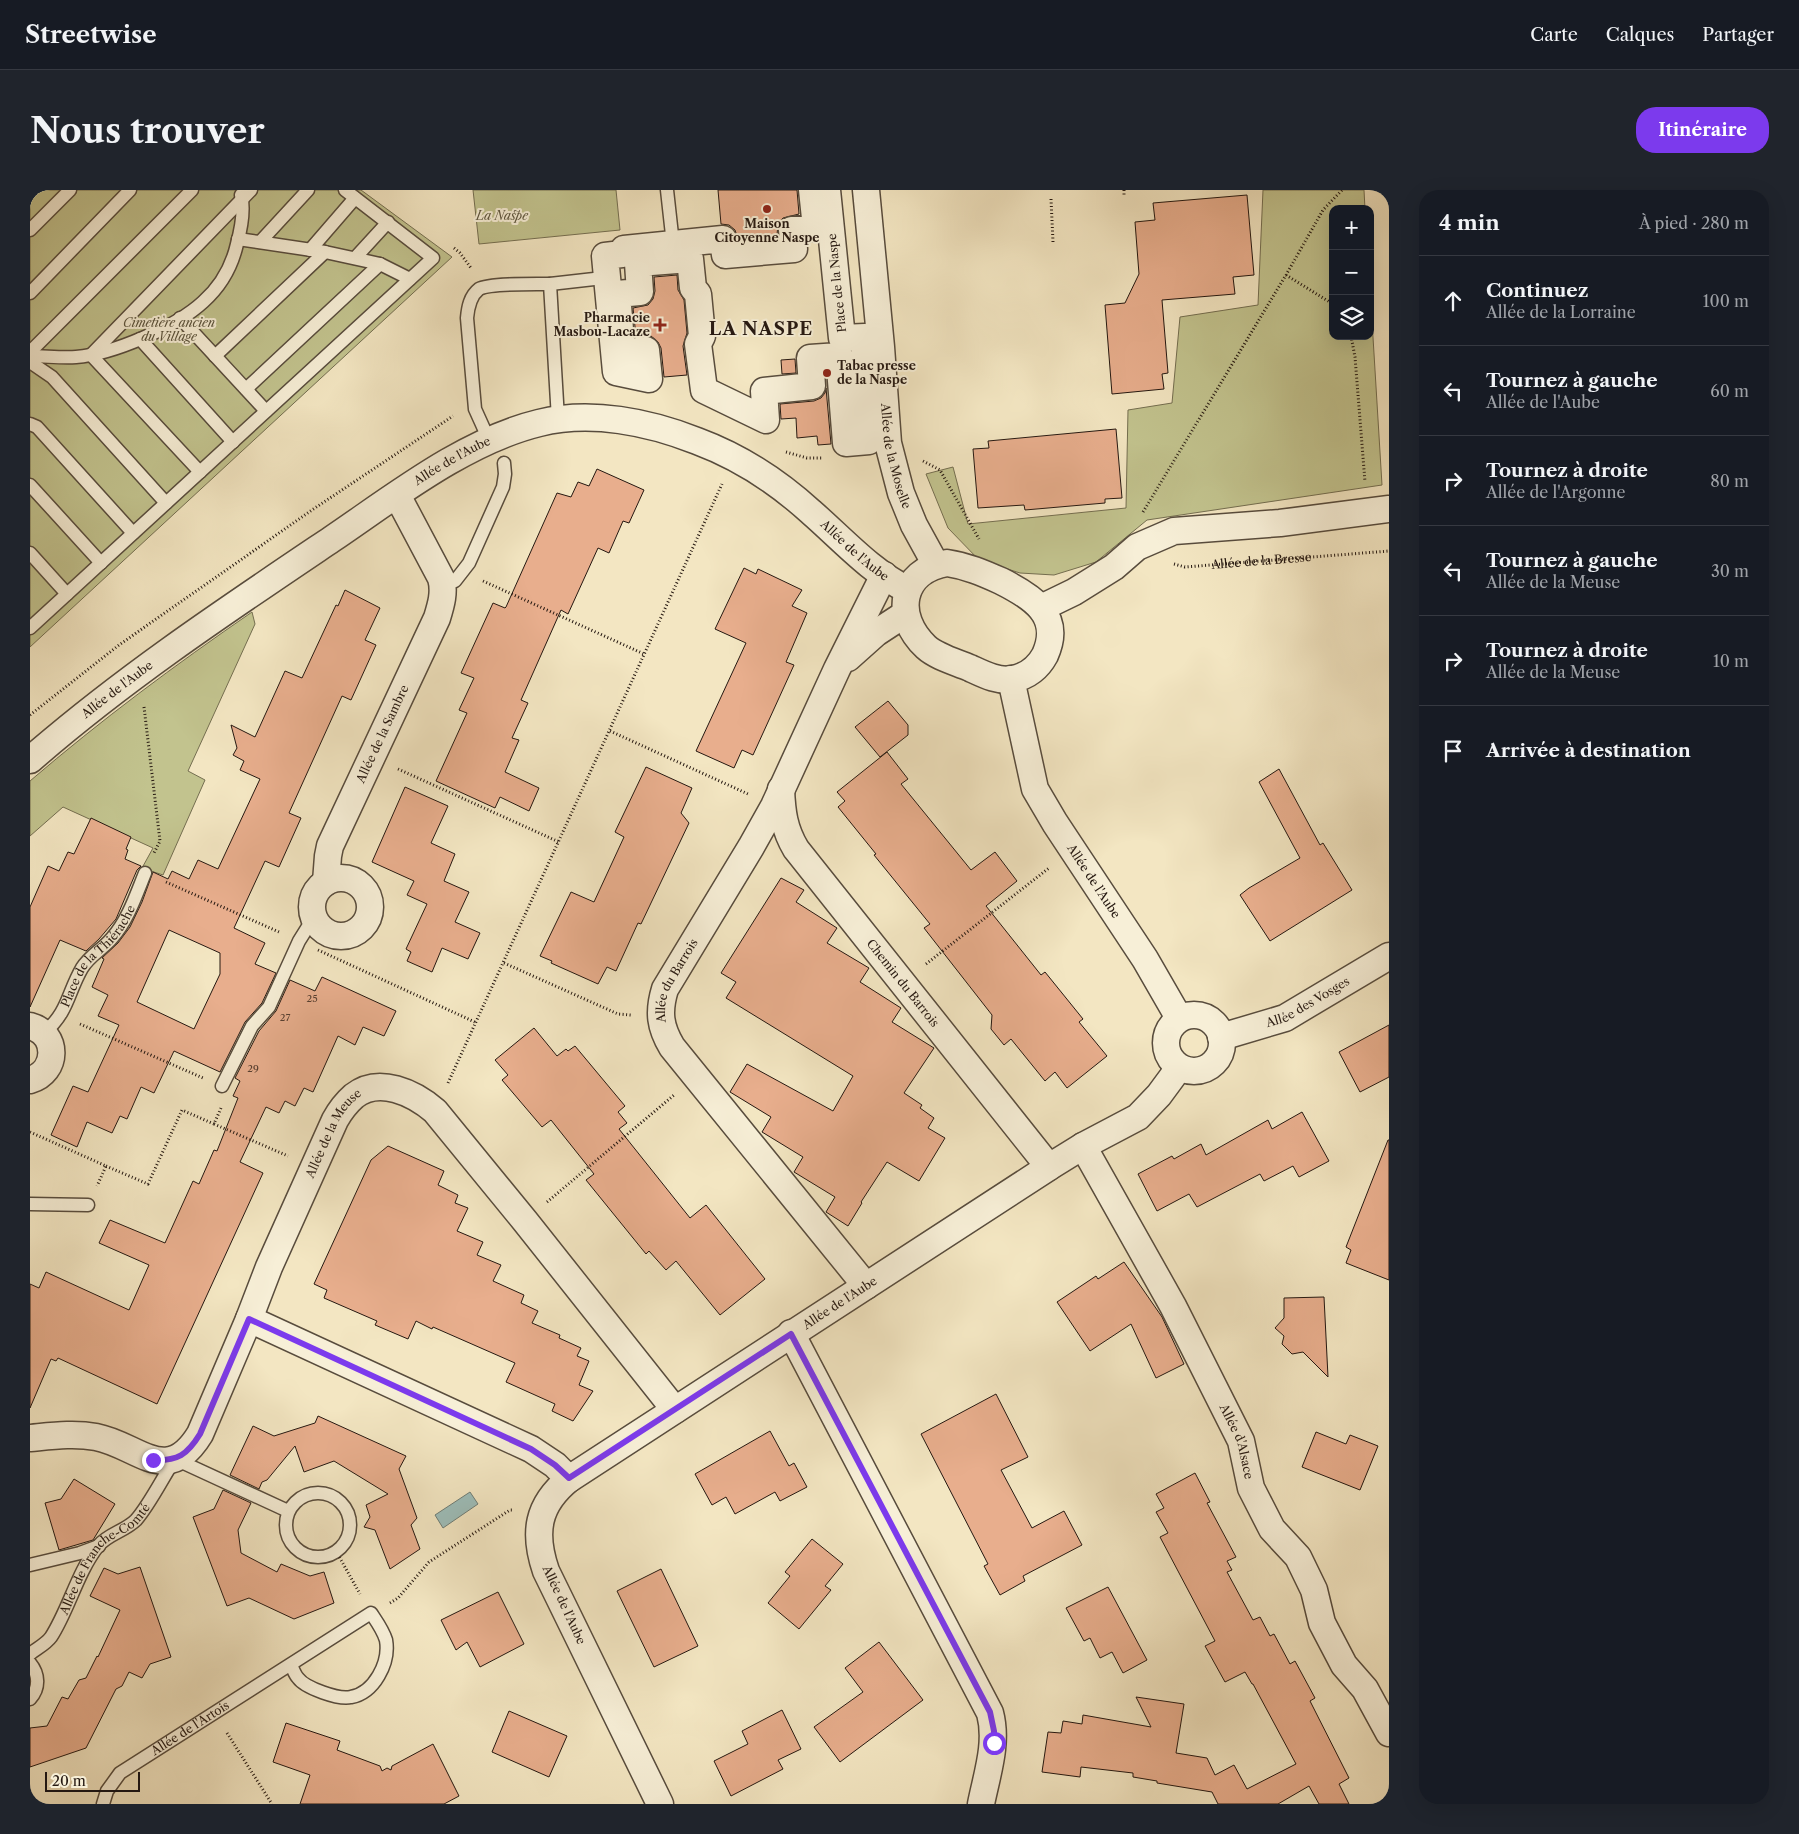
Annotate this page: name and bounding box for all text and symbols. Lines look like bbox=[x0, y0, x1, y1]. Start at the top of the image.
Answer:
text: Streetwise bbox=[25, 20, 157, 49]
text: Carte bbox=[1530, 24, 1578, 46]
text: Calques bbox=[1606, 24, 1674, 46]
text: Partager bbox=[1702, 24, 1774, 46]
button: Itinéraire bbox=[1636, 107, 1769, 153]
text: Nous trouver bbox=[30, 109, 265, 152]
marker: Maison Citoyenne Naspe bbox=[761, 203, 773, 215]
map controls bbox=[1329, 205, 1374, 340]
button: + bbox=[1329, 205, 1374, 250]
park label: La Naspe bbox=[475, 208, 529, 223]
text: 4 min bbox=[1439, 210, 1500, 235]
text: À pied · 280 m bbox=[1639, 213, 1749, 233]
place label: Maison Citoyenne Naspe bbox=[715, 216, 819, 245]
street label: Place de la Naspe bbox=[824, 233, 849, 333]
button: − bbox=[1329, 250, 1374, 295]
text: Continuez bbox=[1486, 279, 1588, 302]
icon: ahead bbox=[1439, 287, 1467, 315]
text: 100 m bbox=[1703, 291, 1749, 311]
button: layers bbox=[1329, 295, 1374, 340]
text: Allée de la Lorraine bbox=[1486, 302, 1636, 322]
place label: Pharmacie Masbou-Lacaze bbox=[554, 310, 650, 339]
park label: Cimetière ancien du Village bbox=[123, 315, 215, 344]
district label: LA NASPE bbox=[709, 318, 813, 340]
marker: Pharmacie Masbou-Lacaze bbox=[654, 319, 666, 331]
place label: Tabac presse de la Naspe bbox=[837, 358, 916, 387]
marker: Tabac presse de la Naspe bbox=[821, 367, 833, 379]
text: Tournez à gauche bbox=[1486, 369, 1658, 392]
icon: left bbox=[1439, 377, 1467, 405]
text: 60 m bbox=[1710, 381, 1749, 401]
text: Allée de l'Aube bbox=[1486, 392, 1600, 412]
street label: Allée de la Moselle bbox=[878, 402, 915, 511]
street label: Allée de l'Aube bbox=[410, 433, 493, 489]
text: Tournez à droite bbox=[1486, 459, 1648, 482]
icon: right bbox=[1439, 467, 1467, 495]
text: 80 m bbox=[1710, 471, 1749, 491]
text: Allée de l'Argonne bbox=[1486, 482, 1625, 502]
street label: Allée de l'Aube bbox=[817, 516, 892, 584]
street label: Allée de la Bresse bbox=[1210, 549, 1312, 572]
text: Tournez à gauche bbox=[1486, 549, 1658, 572]
icon: left bbox=[1439, 557, 1467, 585]
text: 30 m bbox=[1711, 561, 1749, 581]
text: Allée de la Meuse bbox=[1486, 572, 1620, 592]
text: Tournez à droite bbox=[1486, 639, 1648, 662]
icon: right bbox=[1439, 647, 1467, 675]
text: 10 m bbox=[1713, 651, 1749, 671]
street label: Allée de l'Aube bbox=[77, 657, 156, 722]
text: Allée de la Meuse bbox=[1486, 662, 1620, 682]
street label: Allée de la Sambre bbox=[352, 682, 412, 786]
icon: arrive bbox=[1439, 737, 1467, 765]
text: Arrivée à destination bbox=[1486, 739, 1691, 762]
street label: Allée de l'Aube bbox=[1064, 840, 1124, 921]
street label: Place de la Thiérache bbox=[57, 902, 138, 1010]
street label: Allée du Barrois bbox=[653, 936, 701, 1025]
street label: Chemin du Barrois bbox=[864, 936, 943, 1030]
street label: Allée des Vosges bbox=[1263, 973, 1352, 1031]
house number: 25 bbox=[306, 992, 318, 1005]
house number: 27 bbox=[280, 1011, 290, 1024]
house number: 29 bbox=[247, 1062, 259, 1075]
street label: Allée de la Meuse bbox=[302, 1085, 364, 1181]
street label: Allée de l'Aube bbox=[799, 1273, 880, 1333]
street label: Allée d'Alsace bbox=[1216, 1401, 1257, 1481]
route end bbox=[142, 1449, 165, 1472]
street label: Allée de Franche-Comté bbox=[56, 1500, 153, 1618]
street label: Allée de l'Aube bbox=[539, 1562, 589, 1647]
street label: Allée de l'Artois bbox=[147, 1697, 232, 1759]
route start bbox=[983, 1732, 1006, 1755]
scale bar bbox=[45, 1769, 140, 1792]
text: 20 m bbox=[52, 1772, 86, 1790]

